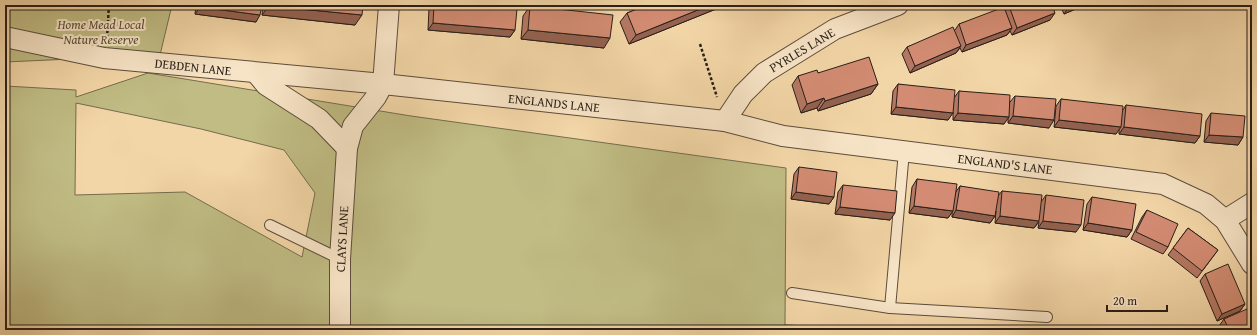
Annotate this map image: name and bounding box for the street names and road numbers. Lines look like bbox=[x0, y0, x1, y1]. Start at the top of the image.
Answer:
street label: PYRLES LANE bbox=[766, 23, 839, 77]
street label: DEBDEN LANE bbox=[154, 54, 233, 81]
street label: ENGLANDS LANE bbox=[507, 89, 601, 117]
street label: ENGLAND'S LANE bbox=[957, 149, 1054, 179]
street label: CLAYS LANE bbox=[331, 205, 353, 273]

